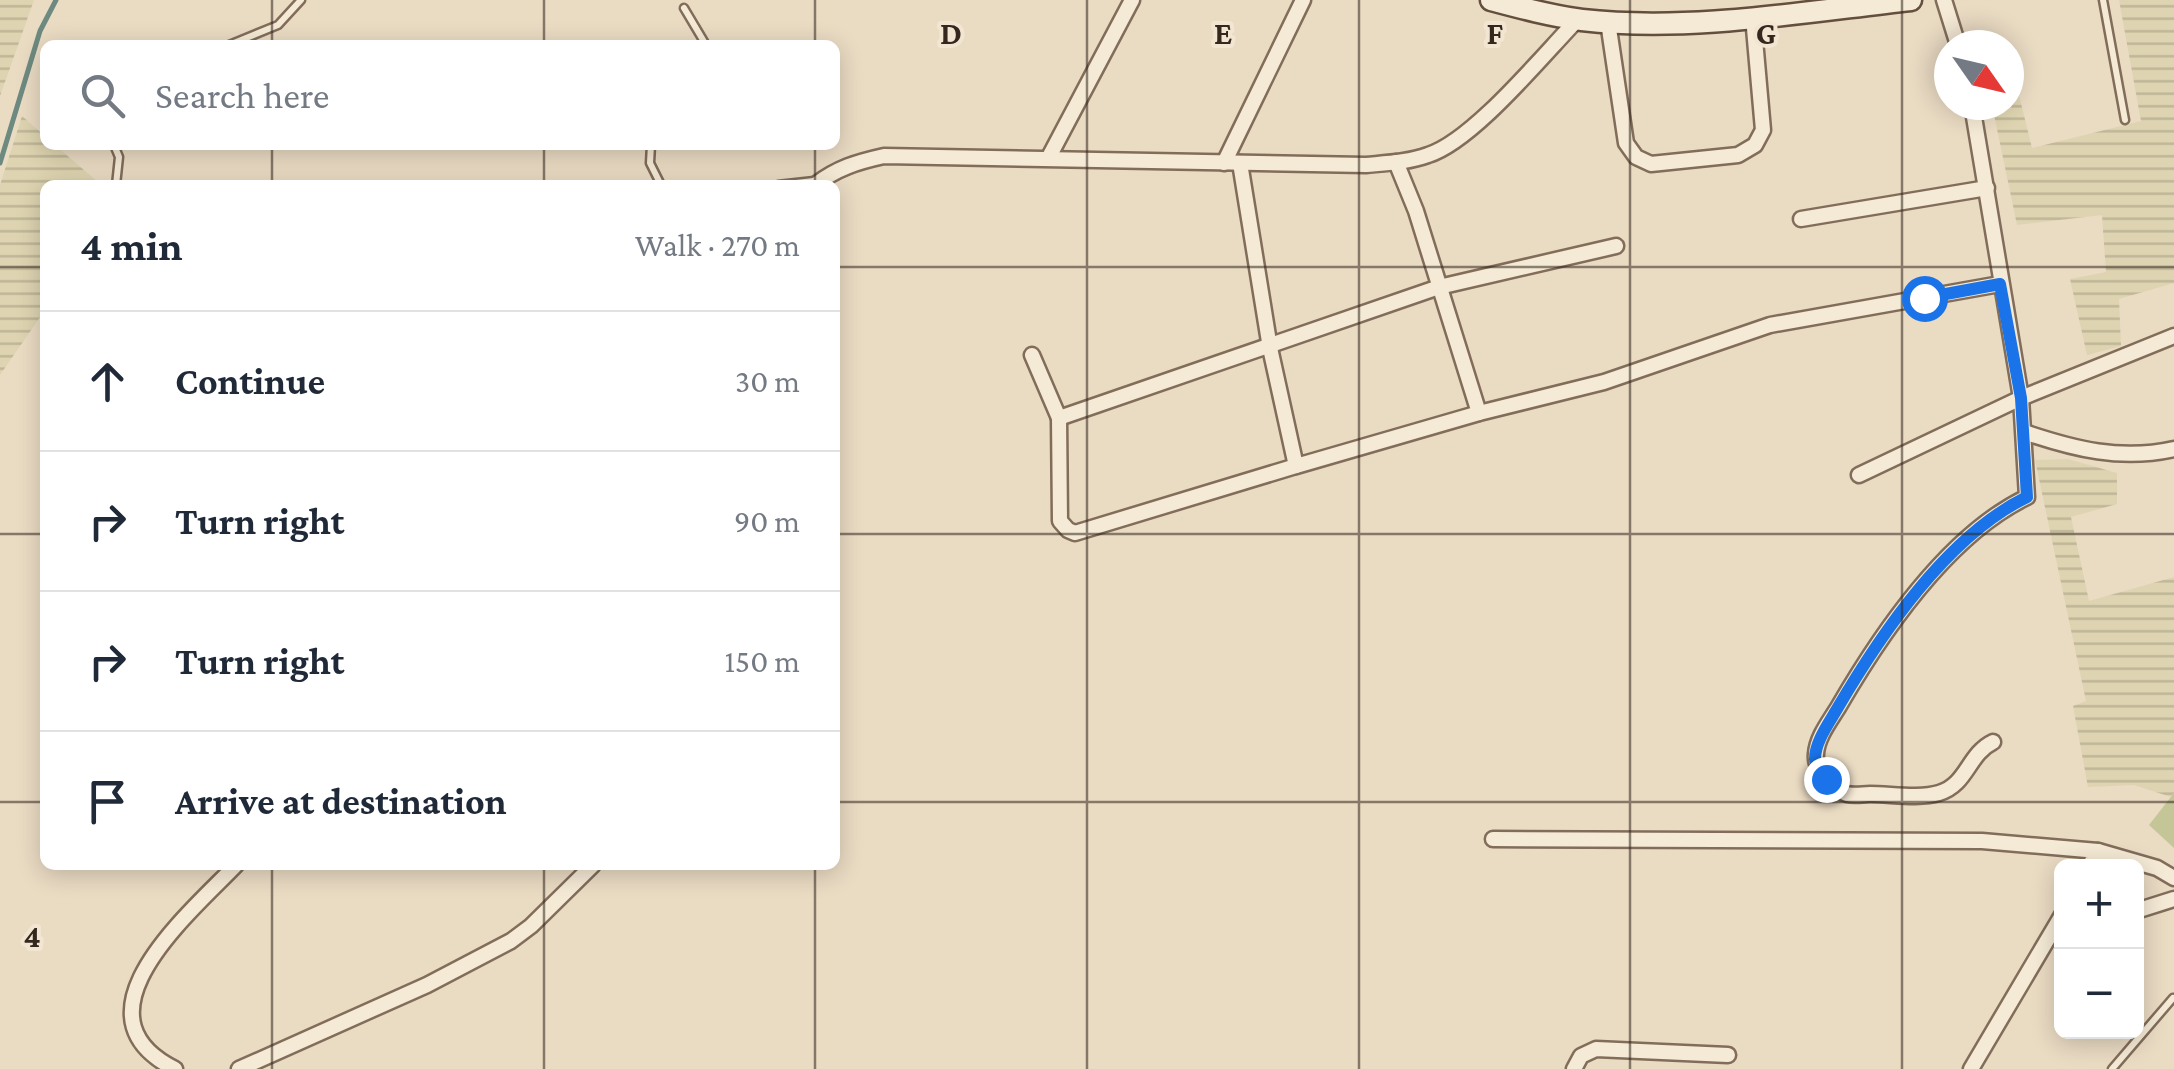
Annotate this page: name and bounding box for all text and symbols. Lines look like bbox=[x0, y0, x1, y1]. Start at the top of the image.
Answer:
text: D bbox=[940, 15, 962, 51]
text: E bbox=[1214, 15, 1232, 51]
text: F bbox=[1487, 15, 1504, 51]
text: G bbox=[1756, 15, 1776, 51]
north arrow bbox=[1934, 30, 2024, 120]
search box bbox=[40, 40, 840, 150]
icon: search bbox=[75, 68, 130, 123]
text: Search here bbox=[155, 74, 329, 116]
text: 4 min bbox=[80, 222, 183, 269]
text: Walk · 270 m bbox=[635, 227, 800, 263]
route start bbox=[1902, 276, 1948, 322]
icon: ahead bbox=[80, 354, 135, 409]
text: Continue bbox=[175, 360, 325, 402]
text: 30 m bbox=[735, 363, 800, 399]
icon: right bbox=[80, 494, 135, 549]
text: Turn right bbox=[175, 500, 344, 542]
text: 90 m bbox=[734, 503, 800, 539]
icon: right bbox=[80, 634, 135, 689]
text: Turn right bbox=[175, 640, 344, 682]
text: 150 m bbox=[724, 643, 800, 679]
route end bbox=[1804, 757, 1850, 803]
icon: arrive bbox=[80, 774, 135, 829]
text: Arrive at destination bbox=[175, 780, 507, 822]
map controls bbox=[2054, 859, 2144, 1039]
button: + bbox=[2054, 859, 2144, 949]
text: 4 bbox=[23, 918, 41, 954]
button: − bbox=[2054, 949, 2144, 1039]

